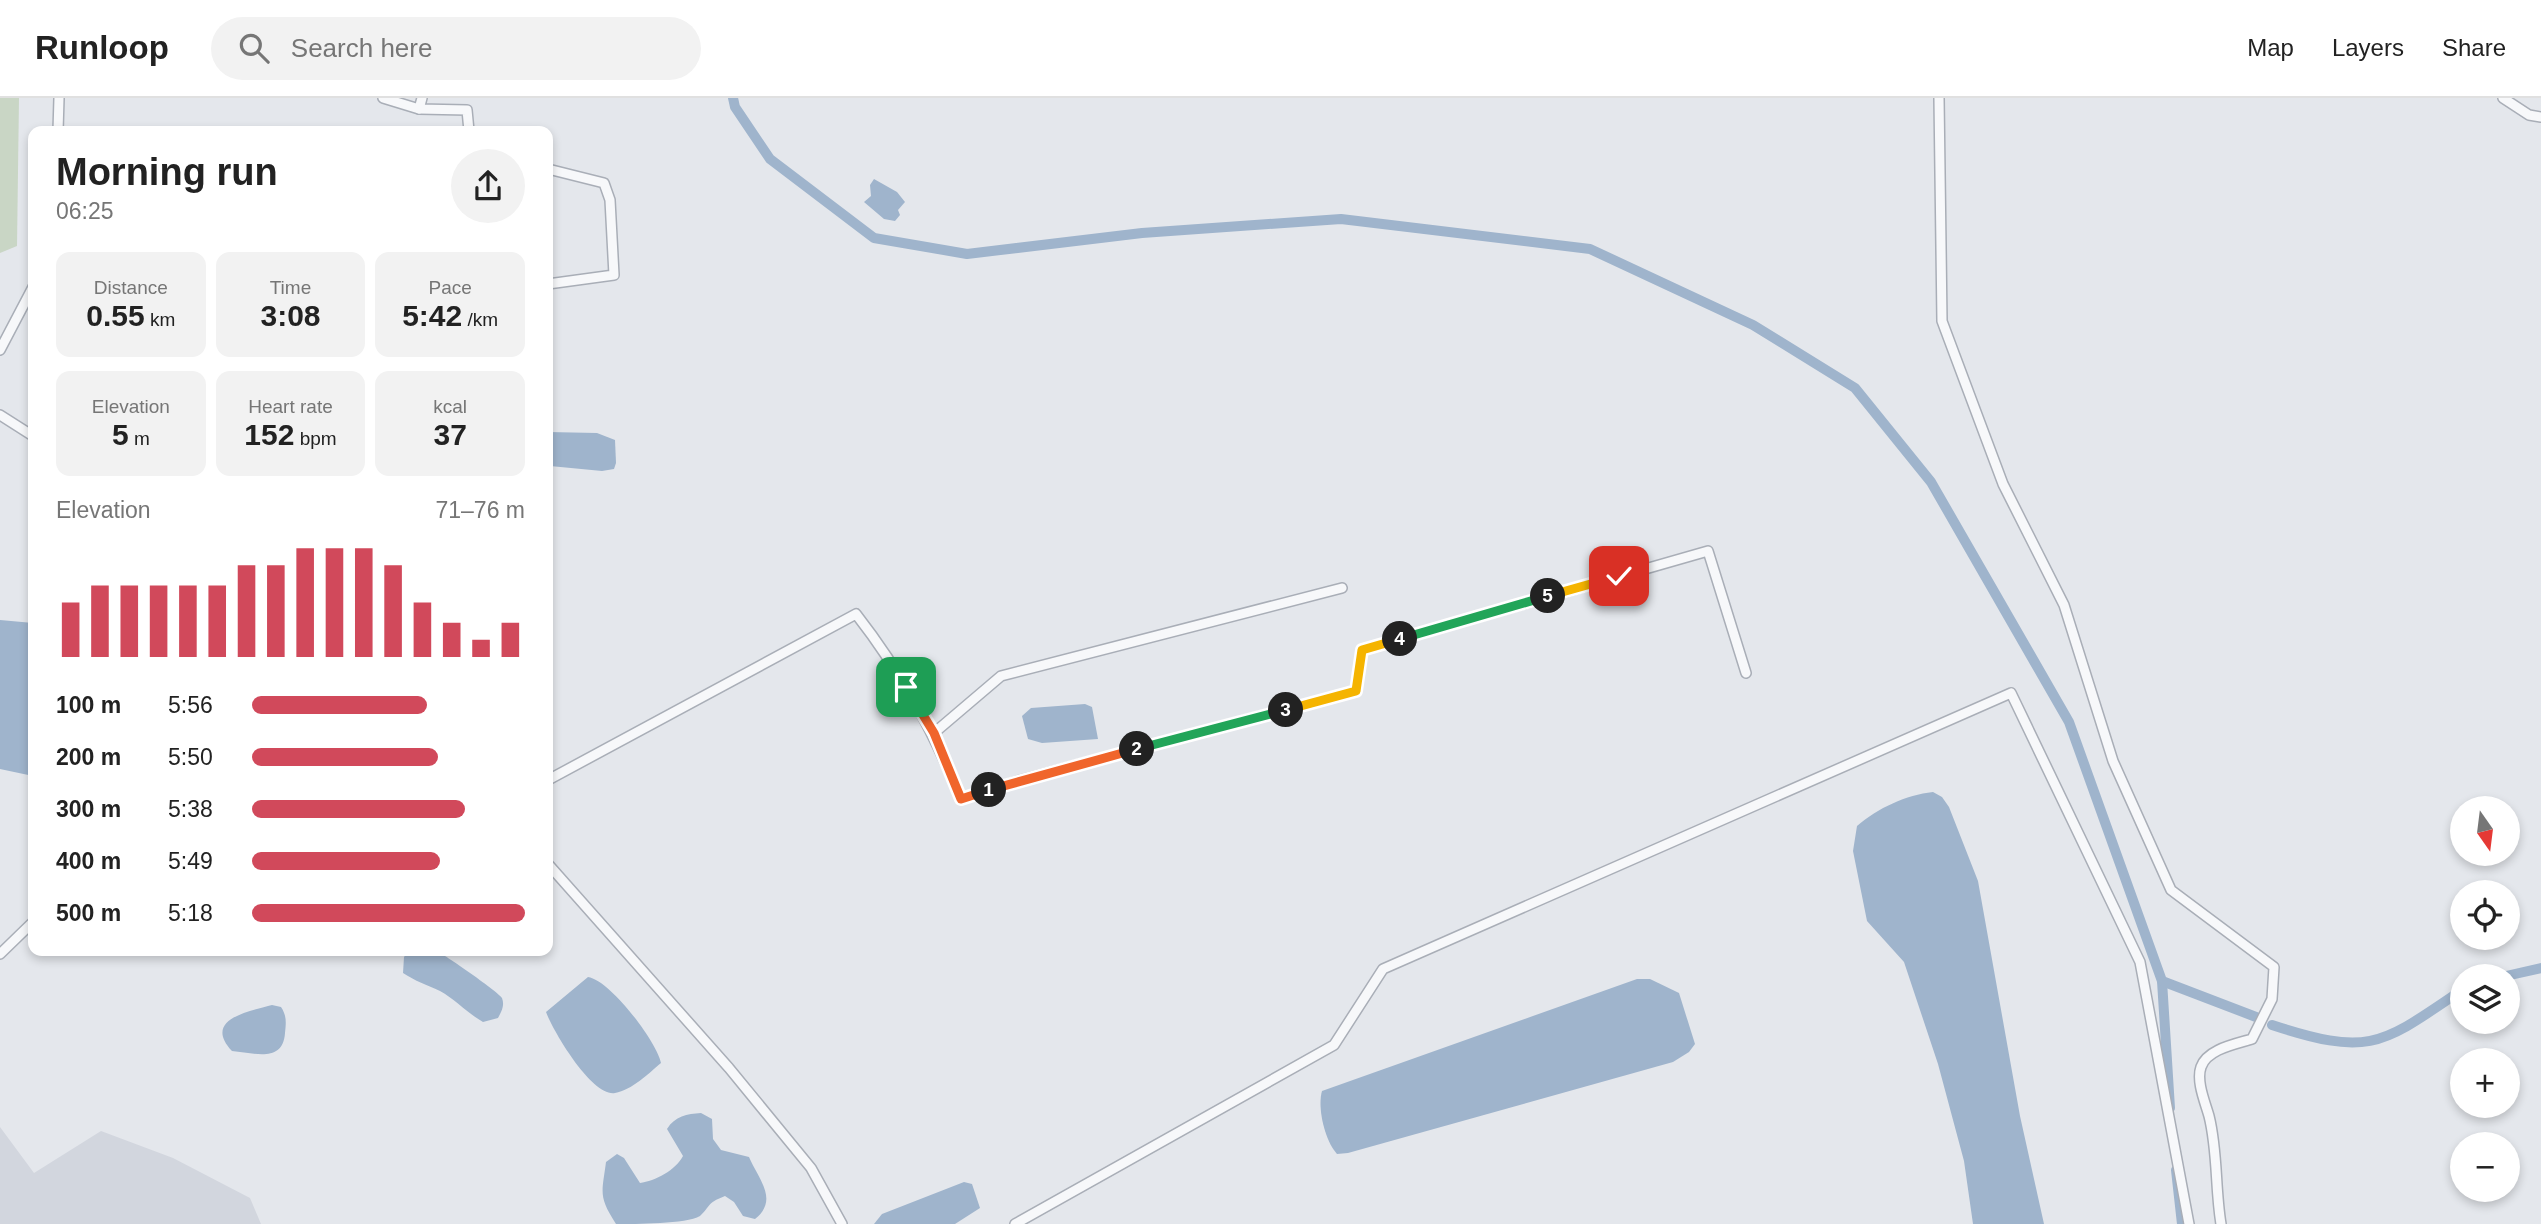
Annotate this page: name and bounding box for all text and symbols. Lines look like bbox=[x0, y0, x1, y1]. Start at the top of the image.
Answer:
search box bbox=[211, 17, 701, 80]
text: Runloop bbox=[35, 29, 169, 66]
icon: search bbox=[235, 29, 273, 67]
text: Search here bbox=[291, 33, 432, 63]
text: Map bbox=[2247, 34, 2294, 61]
text: Layers bbox=[2332, 34, 2404, 61]
text: Share bbox=[2442, 34, 2506, 61]
button: share bbox=[451, 149, 525, 223]
text: Morning run bbox=[56, 151, 278, 193]
text: 06:25 bbox=[56, 198, 114, 224]
text: Distance bbox=[94, 277, 168, 298]
text: Time bbox=[270, 277, 311, 298]
text: Pace bbox=[429, 277, 472, 298]
text: 0.55 bbox=[86, 299, 145, 332]
text: 3:08 bbox=[260, 299, 321, 332]
text: 5:42 bbox=[402, 299, 462, 332]
text: km bbox=[145, 309, 175, 330]
text: /km bbox=[462, 309, 498, 330]
text: Elevation bbox=[92, 396, 170, 417]
text: Heart rate bbox=[248, 396, 333, 417]
text: kcal bbox=[433, 396, 467, 417]
text: 5 bbox=[112, 418, 129, 451]
text: 152 bbox=[244, 418, 294, 451]
text: 37 bbox=[433, 418, 467, 451]
text: m bbox=[129, 428, 150, 449]
text: bpm bbox=[294, 428, 337, 449]
text: Elevation bbox=[56, 497, 151, 523]
text: 71–76 m bbox=[435, 497, 525, 523]
pin bbox=[1589, 546, 1649, 606]
icon: check bbox=[1600, 557, 1638, 595]
pin: 5 bbox=[1530, 578, 1566, 614]
text: 5 bbox=[1542, 585, 1553, 606]
pin: 4 bbox=[1382, 622, 1418, 656]
text: 4 bbox=[1394, 628, 1405, 649]
pin bbox=[876, 657, 936, 717]
icon: arrive bbox=[887, 668, 925, 706]
text: 100 m bbox=[56, 692, 121, 718]
text: 5:56 bbox=[168, 692, 213, 718]
pin: 3 bbox=[1268, 692, 1304, 728]
text: 3 bbox=[1280, 699, 1291, 720]
pin: 2 bbox=[1120, 732, 1154, 766]
text: 2 bbox=[1131, 738, 1142, 759]
text: 200 m bbox=[56, 744, 121, 770]
text: 5:50 bbox=[168, 744, 213, 770]
pin: 1 bbox=[972, 772, 1006, 808]
text: 1 bbox=[983, 779, 994, 800]
text: 300 m bbox=[56, 796, 121, 822]
text: 5:38 bbox=[168, 796, 213, 822]
north arrow bbox=[2450, 796, 2520, 866]
map controls bbox=[2450, 796, 2520, 1202]
text: 400 m bbox=[56, 848, 121, 874]
text: 5:49 bbox=[168, 848, 213, 874]
button: locate bbox=[2450, 880, 2520, 950]
text: 500 m bbox=[56, 900, 121, 926]
text: 5:18 bbox=[168, 900, 213, 926]
button: layers bbox=[2450, 964, 2520, 1034]
button: + bbox=[2450, 1048, 2520, 1118]
button: − bbox=[2450, 1132, 2520, 1202]

